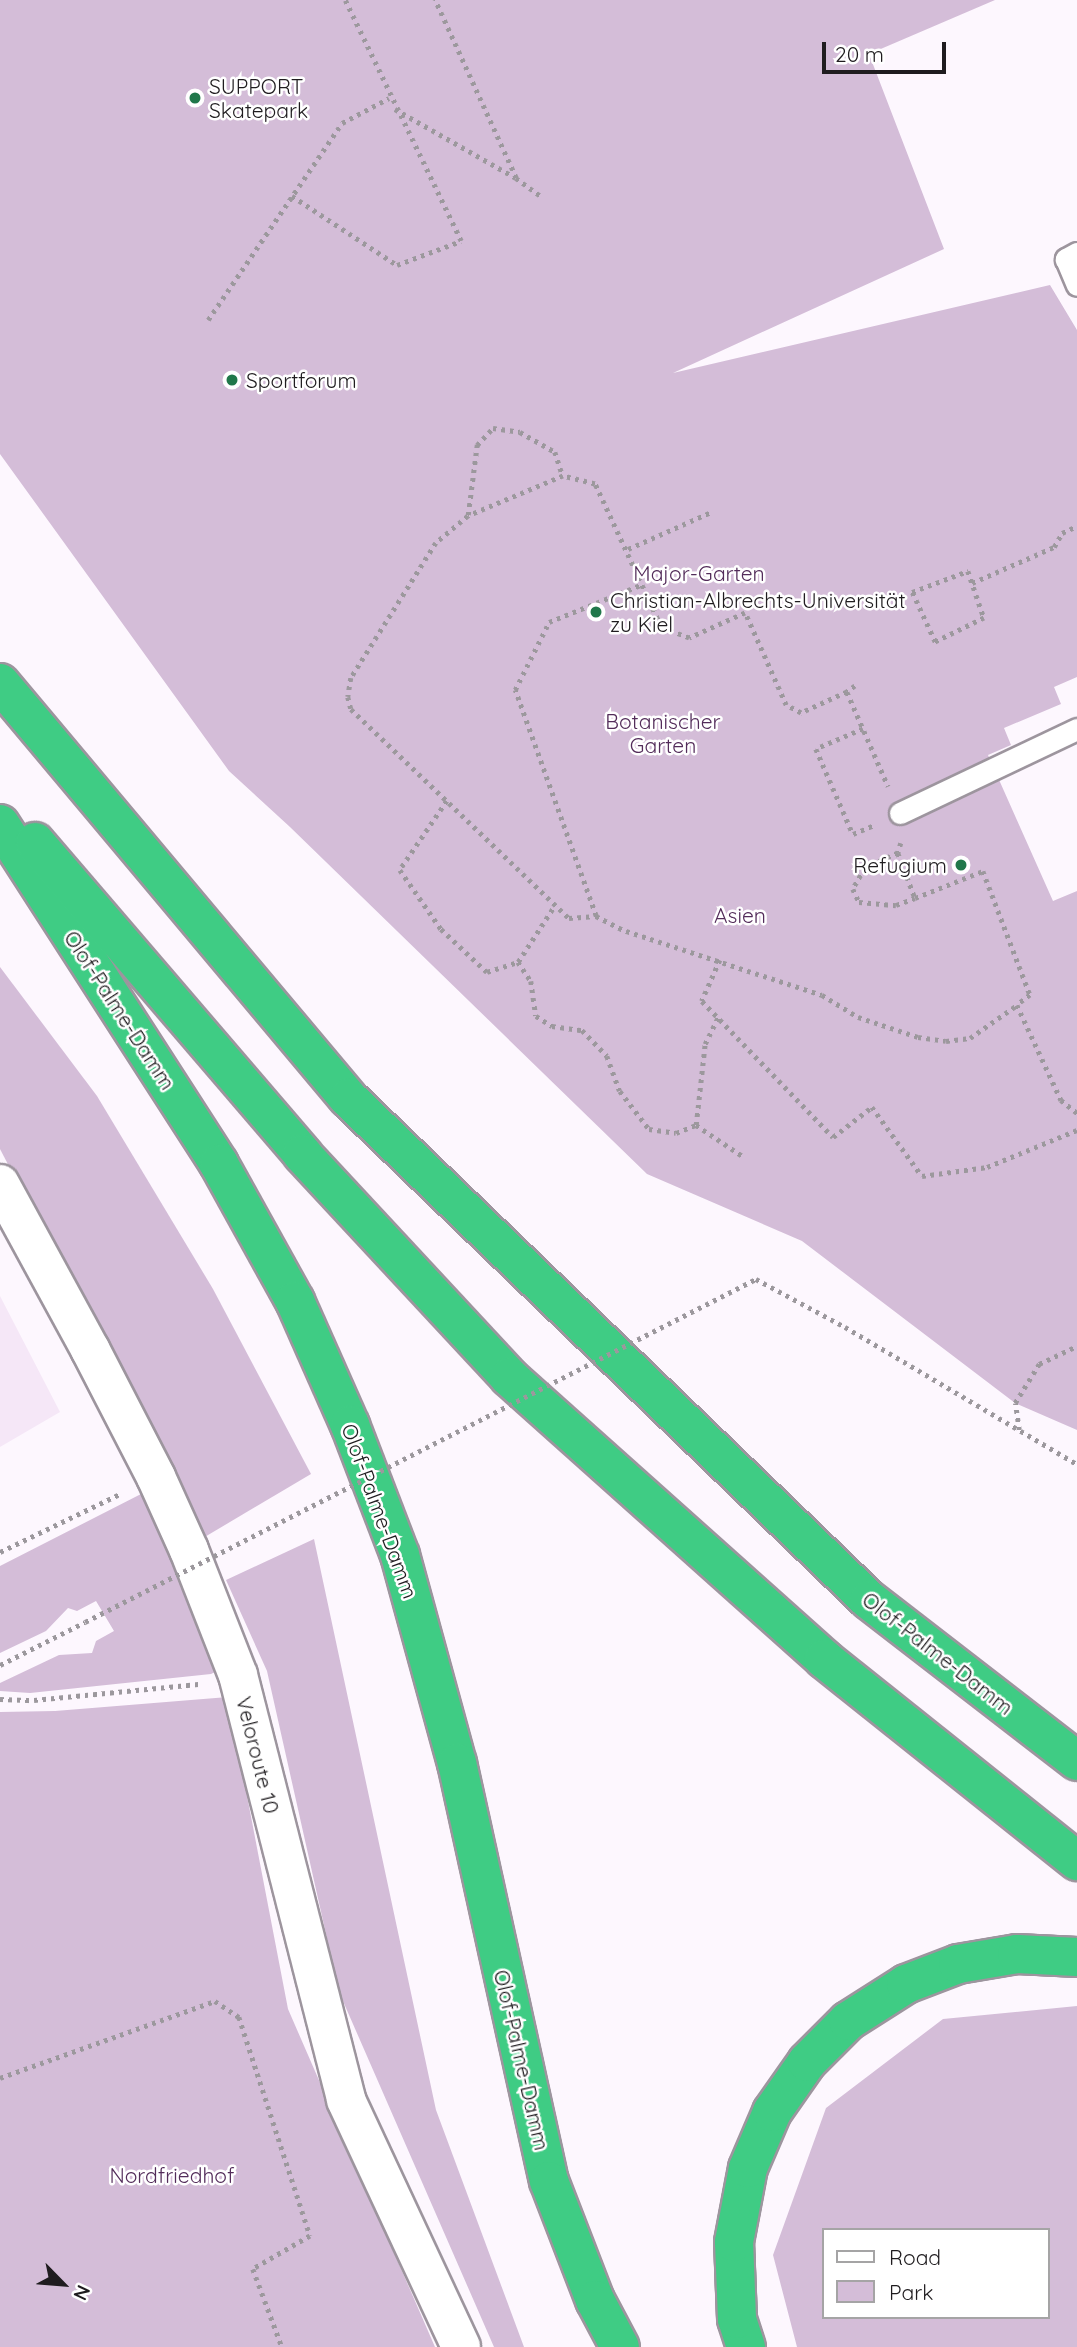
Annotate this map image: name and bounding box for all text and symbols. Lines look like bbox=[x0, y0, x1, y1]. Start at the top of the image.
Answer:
scale bar bbox=[825, 28, 949, 72]
text: 20 m bbox=[835, 41, 884, 67]
place label: SUPPORT Skatepark bbox=[209, 73, 308, 123]
marker: SUPPORT Skatepark bbox=[187, 90, 203, 106]
place label: Sportforum bbox=[246, 367, 357, 393]
marker: Sportforum bbox=[224, 372, 240, 388]
park label: Major-Garten bbox=[633, 560, 765, 586]
place label: Christian-Albrechts-Universität zu Kiel bbox=[610, 587, 906, 637]
marker: Christian-Albrechts-Universität zu Kiel bbox=[588, 604, 604, 620]
park label: Botanischer Garten bbox=[605, 708, 721, 758]
place label: Refugium bbox=[853, 852, 947, 878]
marker: Refugium bbox=[953, 857, 969, 873]
park label: Asien bbox=[714, 902, 766, 928]
street label: Olof-Palme-Damm bbox=[59, 926, 181, 1094]
street label: Olof-Palme-Damm bbox=[337, 1420, 423, 1602]
street label: Olof-Palme-Damm bbox=[858, 1586, 1018, 1720]
street label: Veloroute 10 bbox=[231, 1694, 285, 1816]
street label: Olof-Palme-Damm bbox=[489, 1967, 555, 2153]
park label: Nordfriedhof bbox=[109, 2162, 235, 2188]
legend bbox=[822, 2228, 1049, 2319]
text: Road bbox=[889, 2244, 941, 2270]
north arrow bbox=[28, 2249, 98, 2319]
text: Park bbox=[889, 2279, 933, 2305]
text: N bbox=[68, 2281, 96, 2304]

